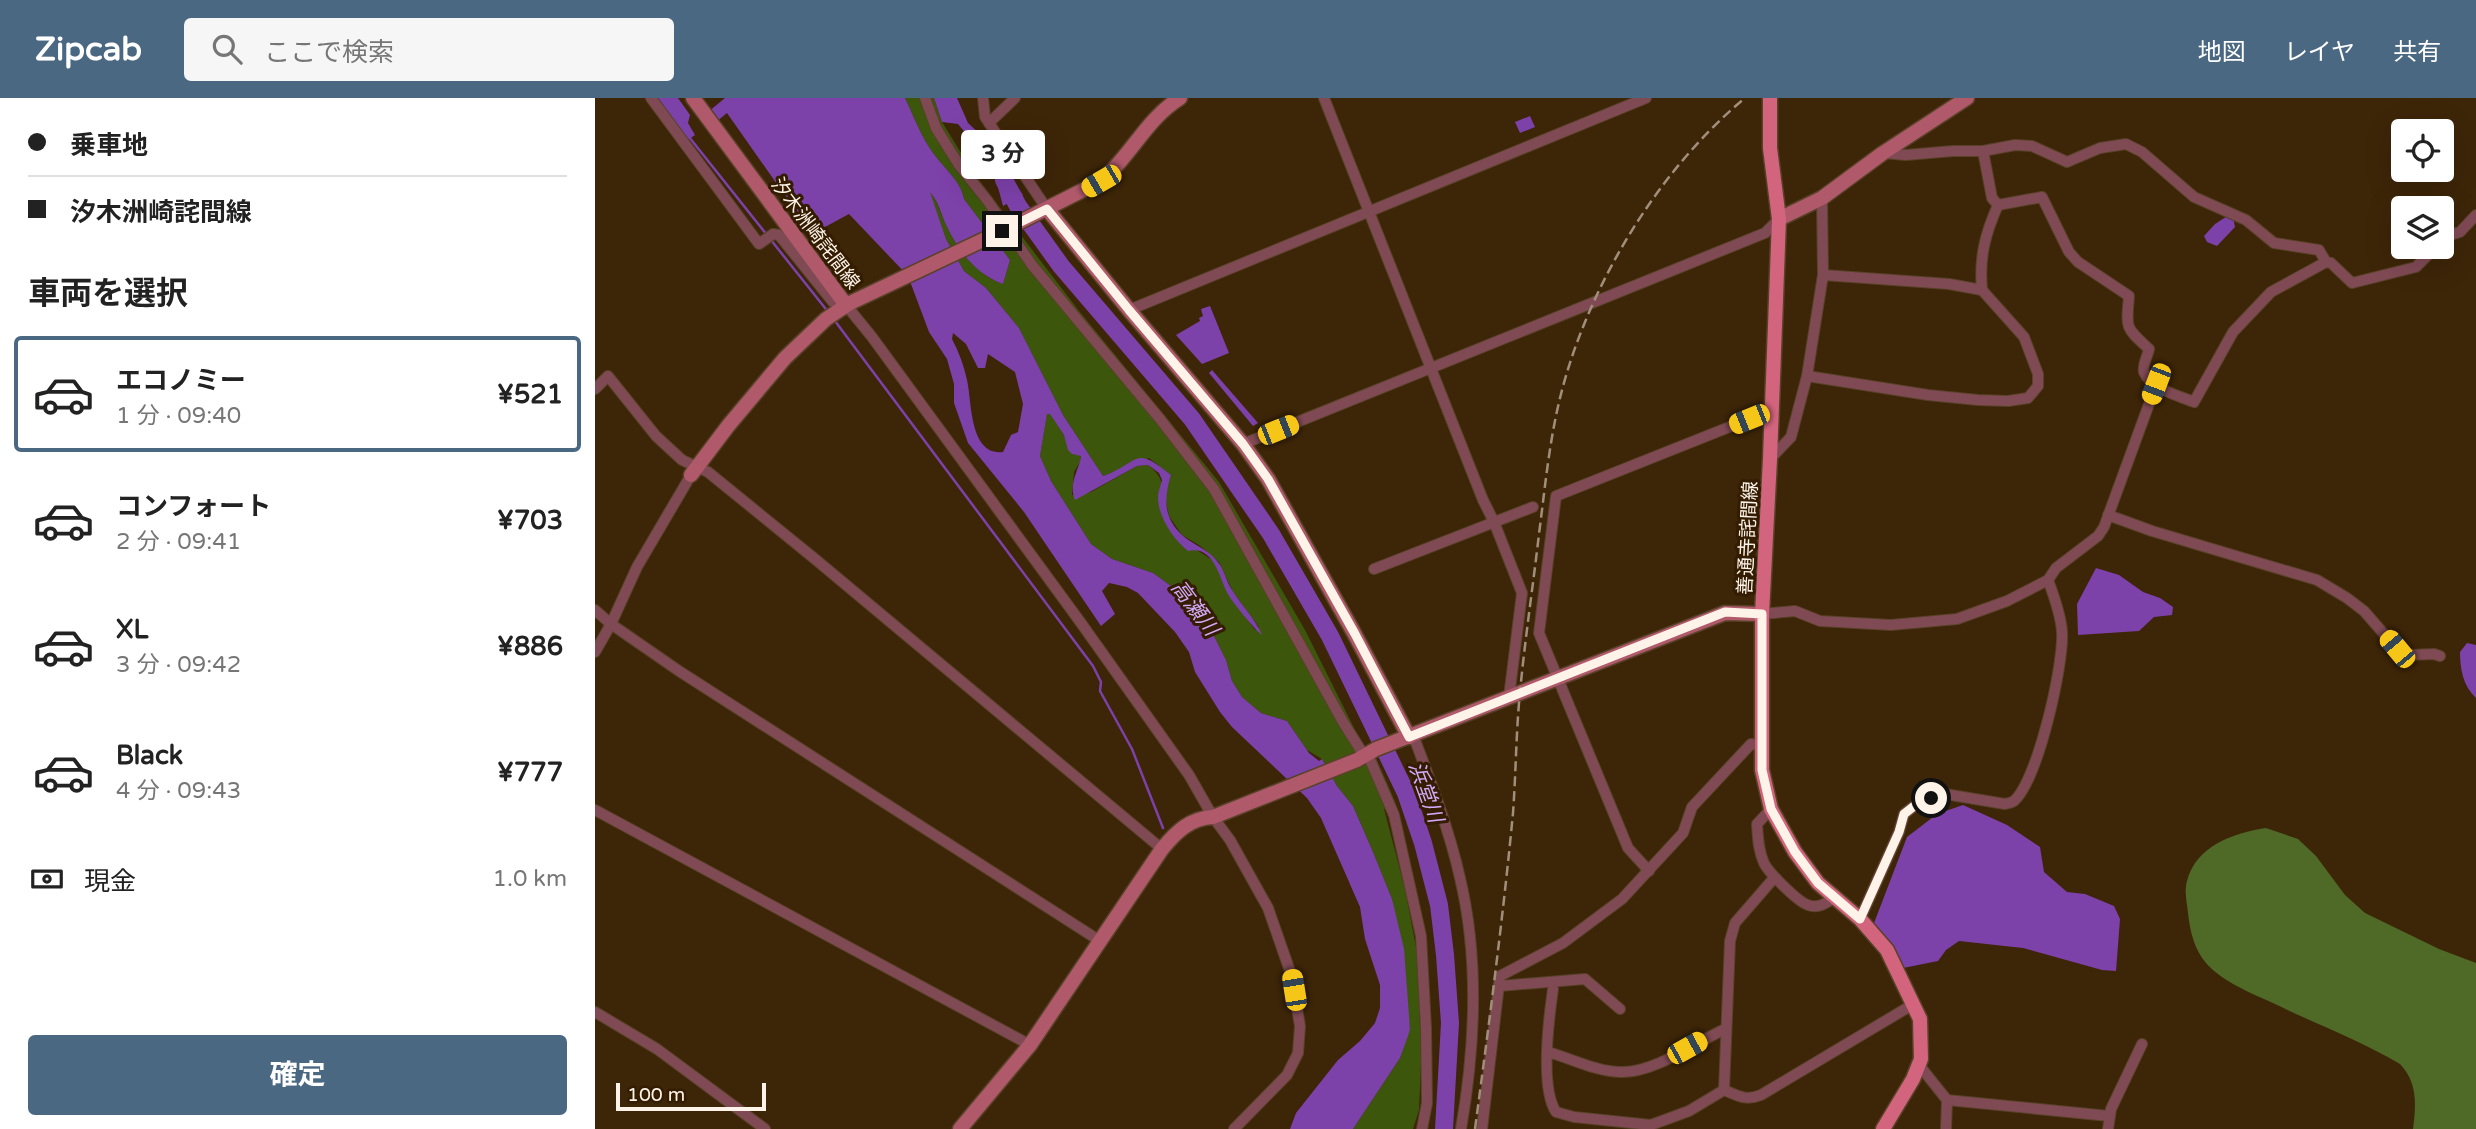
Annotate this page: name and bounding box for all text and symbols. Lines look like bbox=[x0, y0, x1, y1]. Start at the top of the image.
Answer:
search box bbox=[184, 18, 674, 81]
text: Zipcab bbox=[35, 30, 142, 69]
icon: search bbox=[208, 30, 246, 68]
text: ここで検索 bbox=[264, 37, 394, 68]
text: 地図 bbox=[2198, 38, 2246, 67]
text: レイヤ bbox=[2284, 38, 2355, 67]
text: 共有 bbox=[2393, 38, 2441, 67]
map controls bbox=[2391, 119, 2454, 259]
button: locate bbox=[2391, 119, 2454, 182]
text: 乗車地 bbox=[70, 130, 148, 161]
callout: 3 分 bbox=[960, 130, 1044, 178]
text: 3 分 bbox=[981, 140, 1025, 168]
car bbox=[1078, 161, 1125, 201]
street label: 汐木洲崎詫間線 bbox=[766, 174, 864, 293]
button: layers bbox=[2391, 196, 2454, 259]
text: 汐木洲崎詫間線 bbox=[70, 197, 252, 228]
route end bbox=[986, 215, 1018, 247]
text: 車両を選択 bbox=[28, 275, 188, 313]
car bbox=[2139, 361, 2174, 407]
icon: car bbox=[32, 363, 95, 426]
text: エコノミー bbox=[116, 365, 246, 396]
text: ¥521 bbox=[497, 379, 563, 410]
car bbox=[1726, 401, 1773, 437]
text: 1 分 · 09:40 bbox=[116, 402, 241, 430]
car bbox=[1255, 412, 1302, 448]
street label: 善通寺詫間線 bbox=[1734, 481, 1762, 596]
icon: car bbox=[32, 489, 95, 552]
text: コンフォート bbox=[116, 491, 271, 522]
text: ¥703 bbox=[497, 505, 563, 536]
text: 2 分 · 09:41 bbox=[116, 528, 241, 556]
water label: 高瀬川 bbox=[1166, 576, 1225, 643]
text: XL bbox=[116, 614, 148, 645]
icon: car bbox=[32, 615, 95, 678]
car bbox=[2376, 626, 2419, 672]
text: ¥886 bbox=[497, 631, 563, 662]
text: 3 分 · 09:42 bbox=[116, 651, 241, 679]
text: Black bbox=[116, 740, 183, 771]
icon: car bbox=[32, 741, 95, 804]
text: ¥777 bbox=[497, 757, 563, 788]
water label: 浜堂川 bbox=[1403, 758, 1449, 828]
text: 4 分 · 09:43 bbox=[116, 777, 241, 805]
route start bbox=[1915, 782, 1947, 814]
icon: cash bbox=[28, 860, 66, 898]
text: 1.0 km bbox=[493, 865, 567, 893]
text: 現金 bbox=[84, 866, 136, 897]
car bbox=[1281, 968, 1308, 1012]
car bbox=[1664, 1029, 1711, 1067]
button: 確定 bbox=[28, 1035, 567, 1115]
scale bar bbox=[616, 1080, 767, 1112]
text: 100 m bbox=[627, 1084, 685, 1106]

